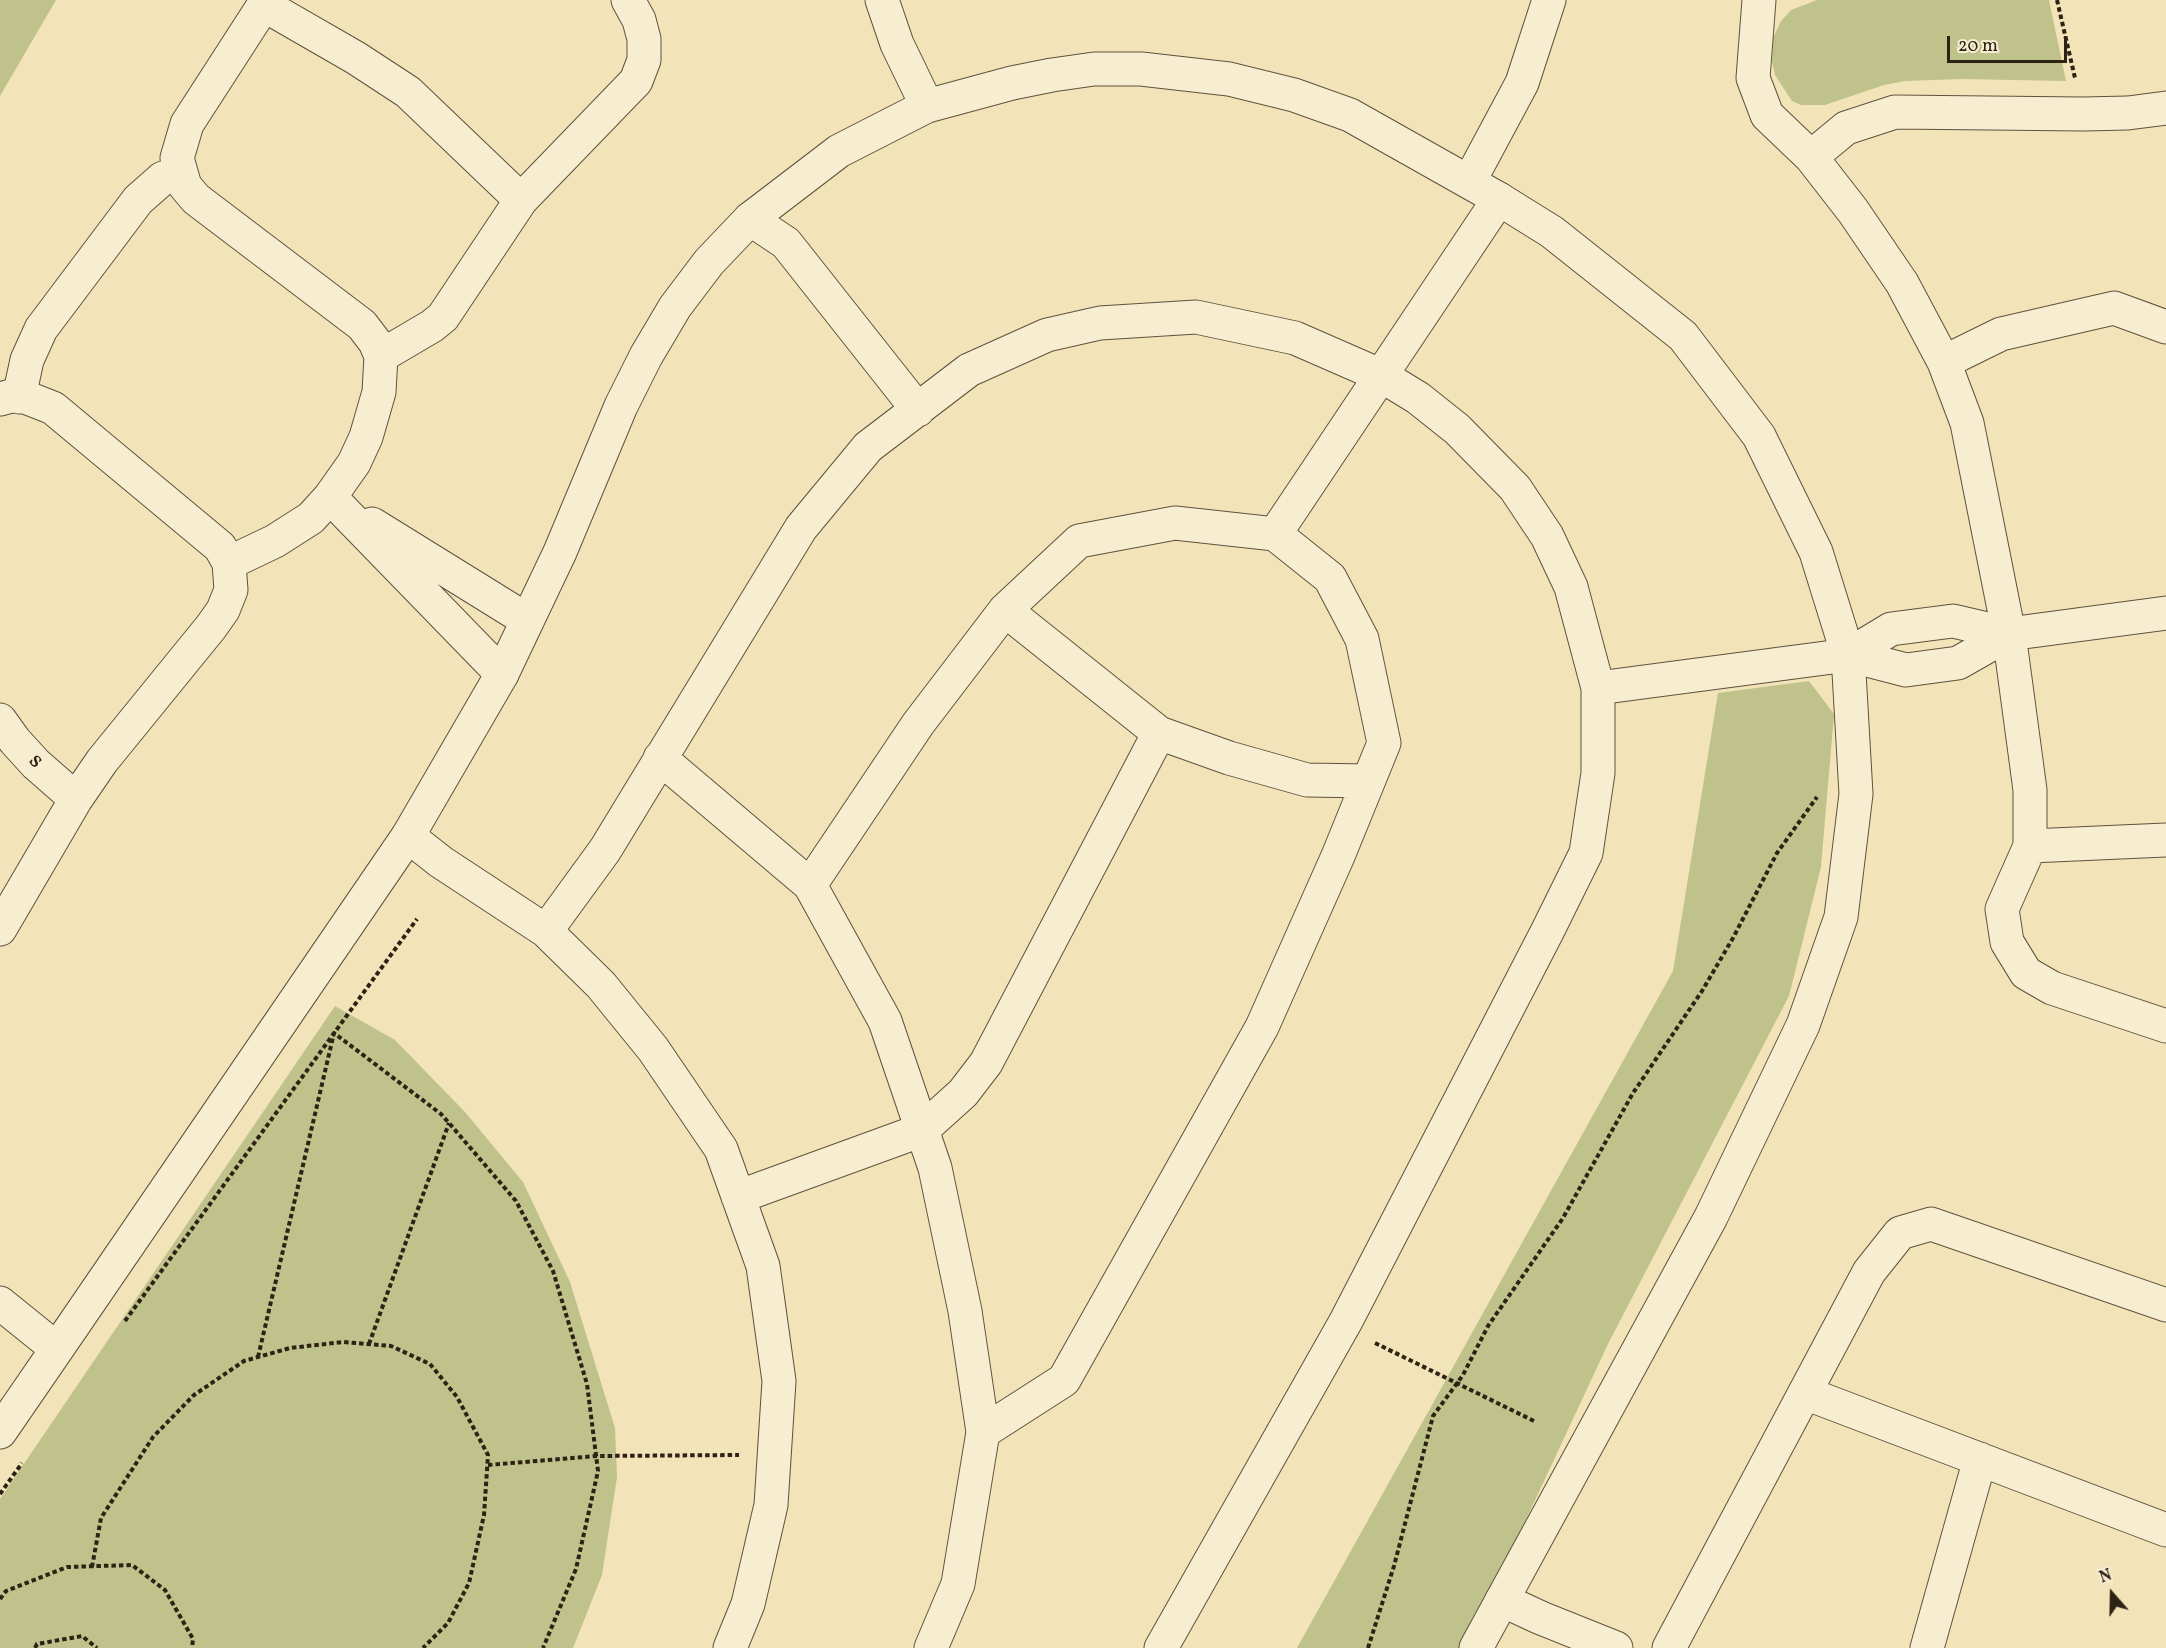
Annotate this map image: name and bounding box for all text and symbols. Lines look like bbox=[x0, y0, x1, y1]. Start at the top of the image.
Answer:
scale bar bbox=[1950, 24, 2070, 62]
text: 20 m bbox=[1958, 34, 1998, 59]
street label: s bbox=[21, 748, 49, 776]
north arrow bbox=[2082, 1564, 2142, 1624]
text: N bbox=[2097, 1565, 2115, 1589]

